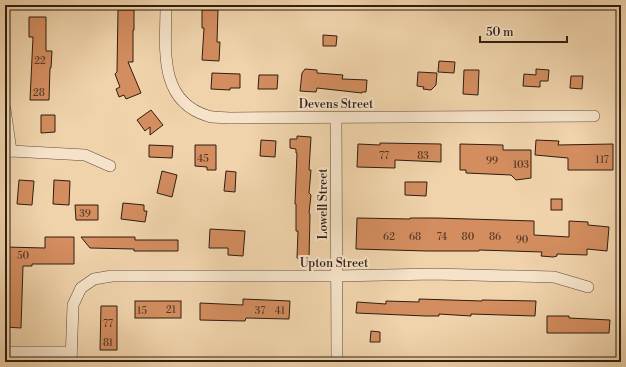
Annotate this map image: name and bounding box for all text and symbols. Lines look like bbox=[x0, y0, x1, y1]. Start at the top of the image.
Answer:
scale bar bbox=[480, 18, 567, 44]
text: 50 m bbox=[486, 25, 514, 40]
house number: 22 bbox=[34, 55, 46, 67]
house number: 28 bbox=[33, 87, 45, 99]
street label: Devens Street bbox=[299, 97, 374, 112]
house number: 77 bbox=[379, 150, 389, 162]
house number: 83 bbox=[417, 150, 429, 162]
house number: 45 bbox=[197, 153, 209, 165]
house number: 117 bbox=[595, 154, 609, 166]
house number: 99 bbox=[486, 155, 498, 167]
house number: 103 bbox=[513, 159, 530, 171]
street label: Lowell Street bbox=[316, 168, 331, 239]
house number: 39 bbox=[79, 208, 91, 220]
house number: 62 bbox=[383, 231, 395, 243]
house number: 68 bbox=[409, 231, 421, 243]
house number: 74 bbox=[437, 231, 447, 243]
house number: 80 bbox=[462, 231, 475, 243]
house number: 86 bbox=[489, 231, 501, 243]
house number: 90 bbox=[516, 234, 529, 246]
house number: 50 bbox=[17, 250, 29, 262]
street label: Upton Street bbox=[300, 256, 369, 271]
house number: 21 bbox=[166, 304, 177, 316]
house number: 15 bbox=[137, 305, 147, 317]
house number: 37 bbox=[255, 305, 265, 317]
house number: 41 bbox=[275, 305, 286, 317]
house number: 77 bbox=[103, 318, 113, 330]
house number: 81 bbox=[103, 337, 114, 349]

